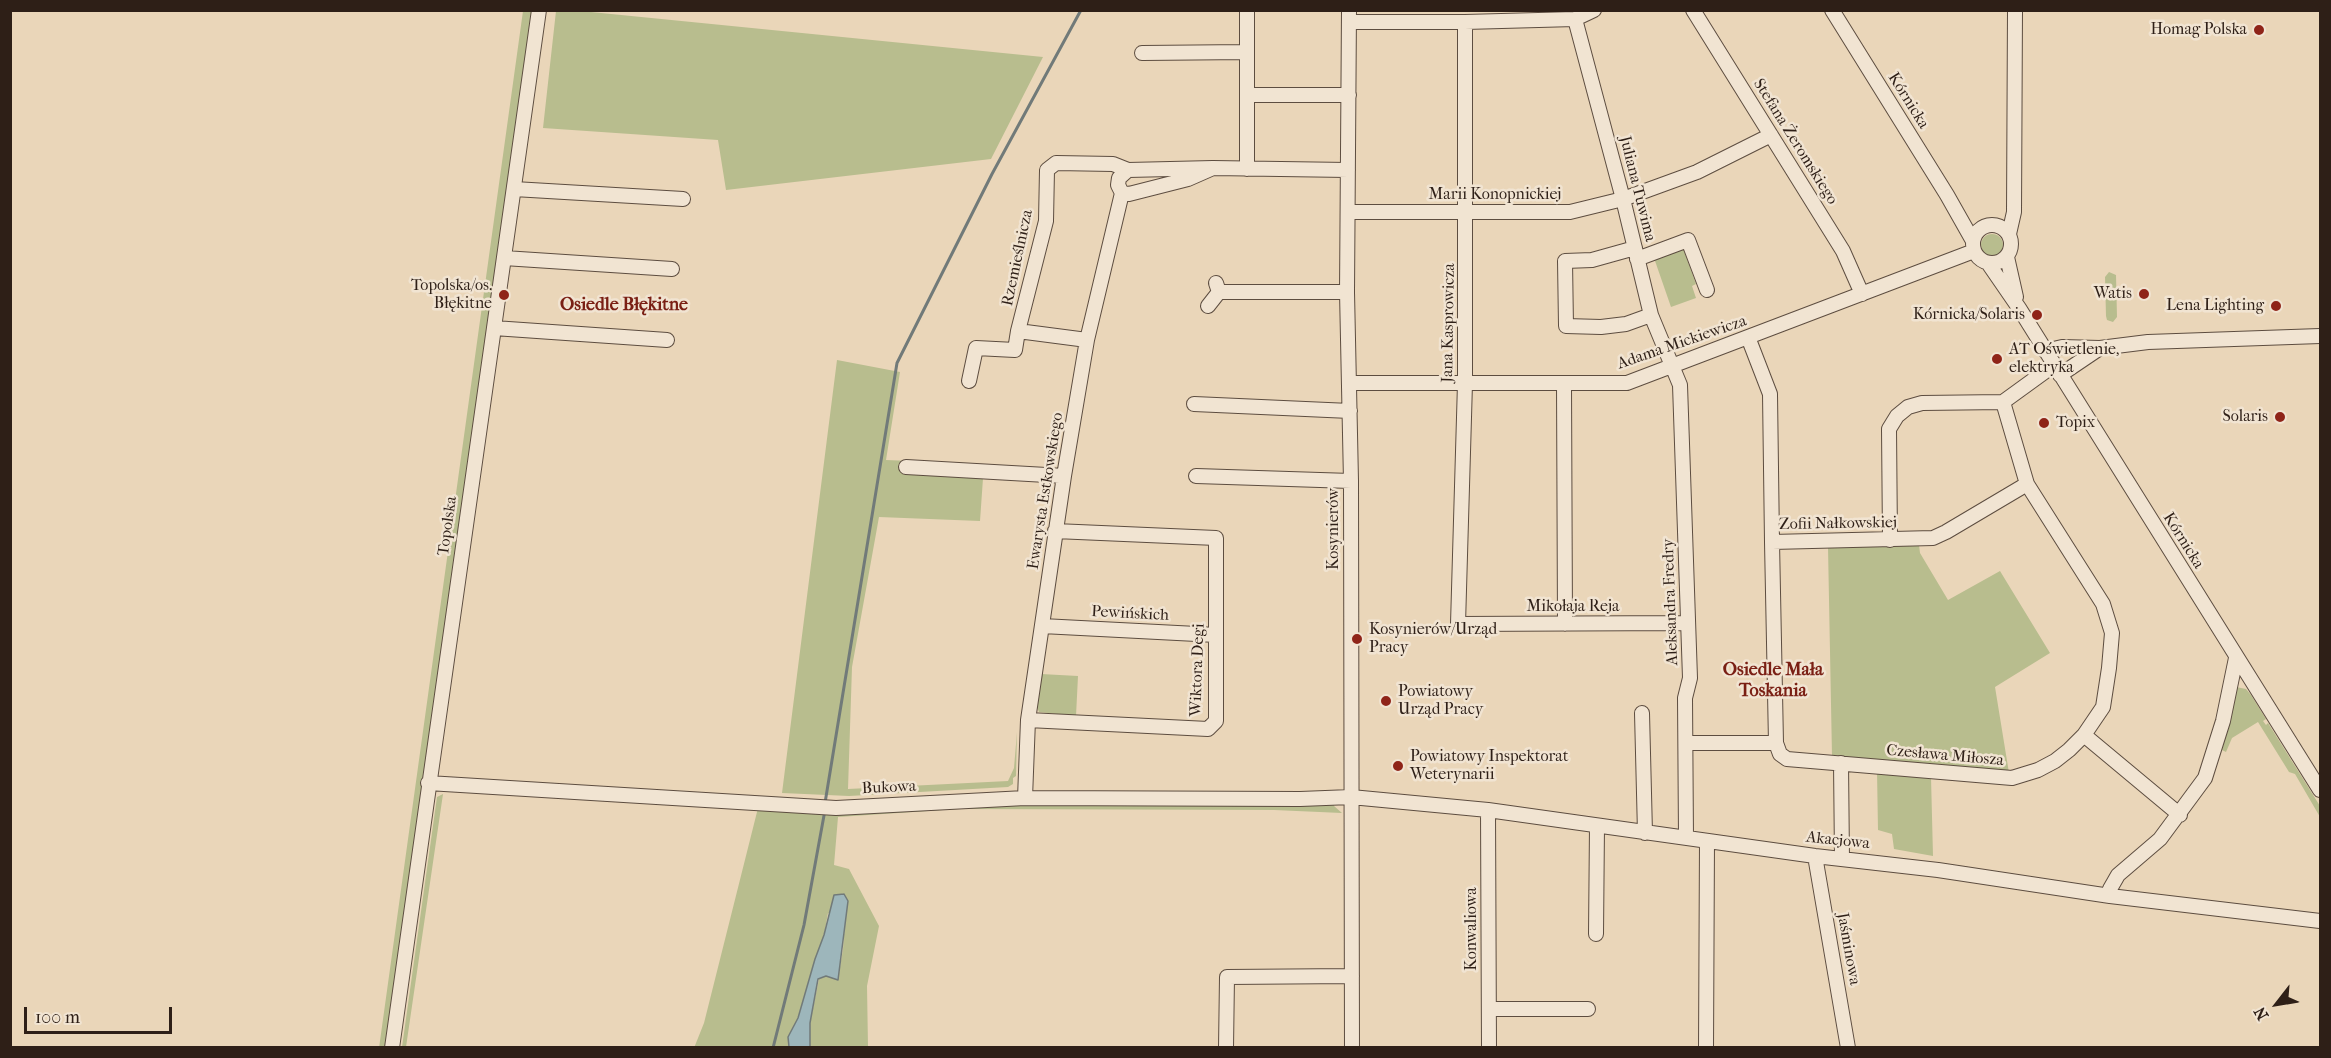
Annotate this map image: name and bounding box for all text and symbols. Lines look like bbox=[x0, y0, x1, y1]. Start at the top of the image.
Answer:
place label: Homag Polska bbox=[2151, 20, 2247, 40]
marker: Homag Polska bbox=[2252, 23, 2266, 37]
street label: Kórnicka bbox=[1883, 69, 1933, 133]
street label: Stefana Żeromskiego bbox=[1749, 76, 1841, 208]
street label: Juliana Tuwima bbox=[1615, 134, 1659, 244]
street label: Marii Konopnickiej bbox=[1429, 185, 1561, 205]
street label: Rzemieślnicza bbox=[998, 208, 1038, 308]
street label: Jana Kasprowicza bbox=[1438, 263, 1460, 383]
place label: Topolska/os. Błękitne bbox=[411, 276, 492, 314]
place label: Watis bbox=[2094, 284, 2132, 304]
marker: Watis bbox=[2137, 287, 2151, 301]
marker: Topolska/os. Błękitne bbox=[497, 288, 511, 302]
district label: Osiedle Błękitne bbox=[560, 295, 688, 317]
place label: Lena Lighting bbox=[2166, 296, 2264, 316]
marker: Lena Lighting bbox=[2269, 299, 2283, 313]
place label: Kórnicka/Solaris bbox=[1913, 305, 2025, 325]
marker: Kórnicka/Solaris bbox=[2030, 308, 2044, 322]
street label: Adama Mickiewicza bbox=[1615, 312, 1749, 374]
place label: AT Oświetlenie, elektryka bbox=[2009, 340, 2119, 378]
marker: AT Oświetlenie, elektryka bbox=[1990, 352, 2004, 366]
place label: Solaris bbox=[2222, 407, 2268, 427]
marker: Solaris bbox=[2273, 410, 2287, 424]
street label: Ewarysta Estkowskiego bbox=[1024, 411, 1068, 571]
place label: Topix bbox=[2056, 413, 2095, 433]
marker: Topix bbox=[2037, 416, 2051, 430]
street label: Kosynierów bbox=[1324, 488, 1344, 570]
street label: Topolska bbox=[434, 495, 462, 557]
street label: Kórnicka bbox=[2158, 509, 2208, 573]
street label: Zofii Nałkowskiej bbox=[1779, 513, 1897, 535]
street label: Aleksandra Fredry bbox=[1659, 538, 1683, 666]
street label: Mikołaja Reja bbox=[1527, 597, 1619, 617]
street label: Pewińskich bbox=[1091, 602, 1169, 626]
place label: Kosynierów/Urząd Pracy bbox=[1369, 620, 1497, 658]
street label: Wiktora Degi bbox=[1187, 623, 1209, 717]
marker: Kosynierów/Urząd Pracy bbox=[1350, 632, 1364, 646]
district label: Osiedle Mała Toskania bbox=[1723, 660, 1823, 702]
place label: Powiatowy Urząd Pracy bbox=[1398, 682, 1483, 720]
marker: Powiatowy Urząd Pracy bbox=[1379, 694, 1393, 708]
street label: Czesława Miłosza bbox=[1886, 741, 2004, 771]
place label: Powiatowy Inspektorat Weterynarii bbox=[1410, 747, 1568, 785]
marker: Powiatowy Inspektorat Weterynarii bbox=[1391, 759, 1405, 773]
street label: Bukowa bbox=[861, 777, 917, 799]
street label: Akacjowa bbox=[1805, 828, 1871, 854]
street label: Konwaliowa bbox=[1462, 887, 1482, 971]
street label: Jaśminowa bbox=[1832, 911, 1864, 987]
north arrow bbox=[2247, 974, 2307, 1034]
scale bar bbox=[27, 995, 176, 1033]
text: N bbox=[2250, 1003, 2272, 1024]
text: 100 m bbox=[35, 1007, 80, 1028]

